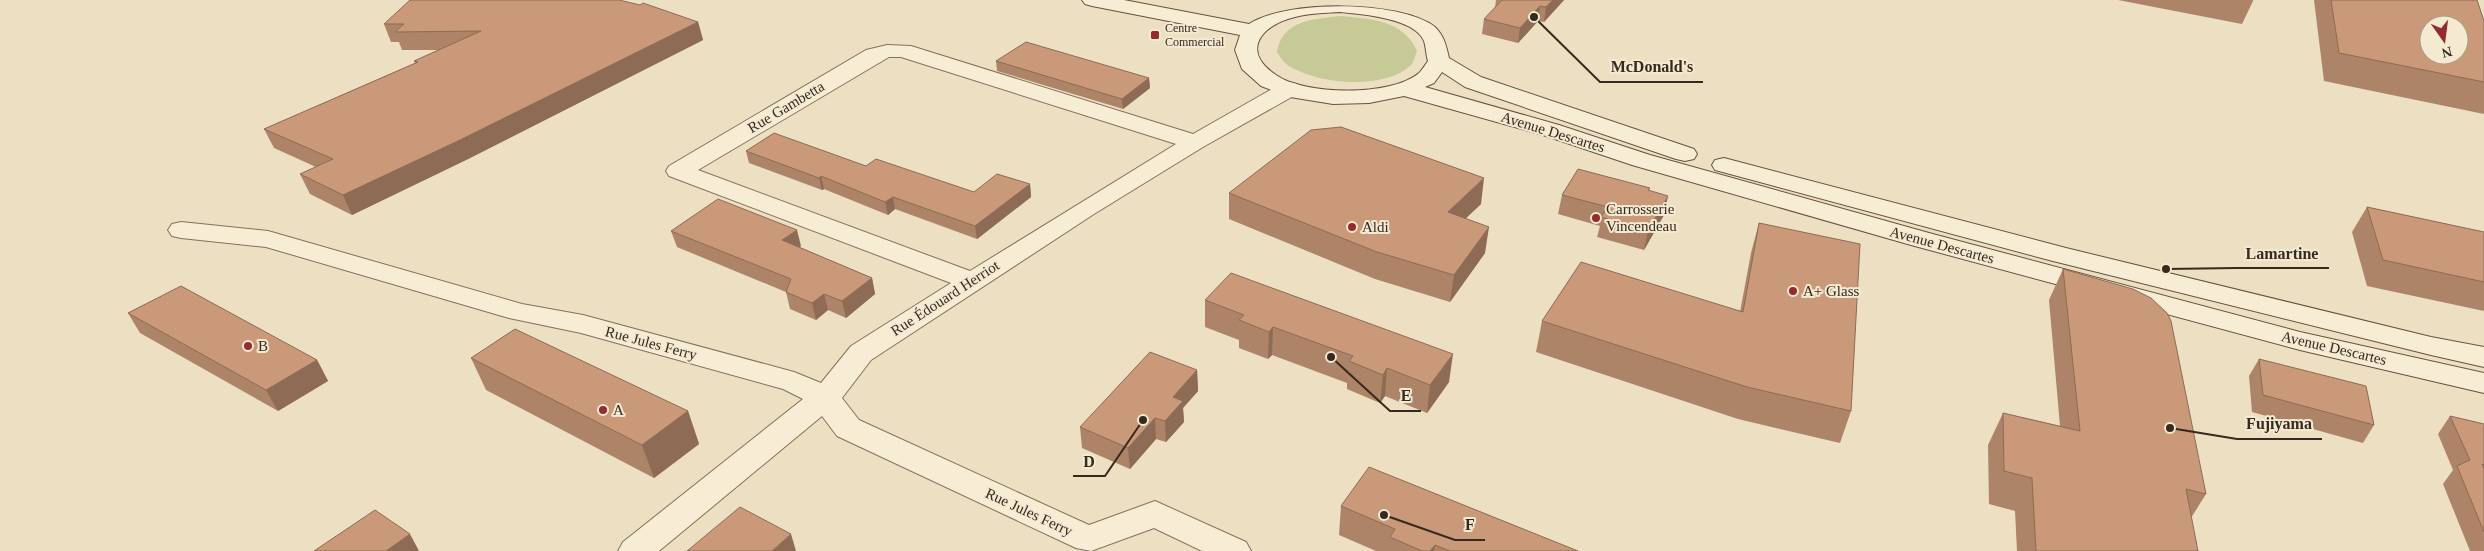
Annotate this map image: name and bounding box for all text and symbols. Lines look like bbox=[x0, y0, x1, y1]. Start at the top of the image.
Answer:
north arrow bbox=[2419, 15, 2469, 65]
place label: Centre Commercial bbox=[1165, 21, 1225, 49]
marker: Centre Commercial bbox=[1149, 29, 1161, 41]
text: N bbox=[2440, 44, 2454, 61]
callout: McDonald's bbox=[1600, 51, 1703, 82]
text: McDonald's bbox=[1611, 58, 1693, 75]
street label: Rue Gambetta bbox=[745, 78, 827, 136]
street label: Avenue Descartes bbox=[1499, 109, 1607, 155]
place label: Carrosserie Vincendeau bbox=[1606, 201, 1677, 234]
marker: Carrosserie Vincendeau bbox=[1590, 212, 1602, 224]
place label: Aldi bbox=[1362, 219, 1389, 235]
marker: Aldi bbox=[1346, 221, 1358, 233]
street label: Avenue Descartes bbox=[1888, 223, 1996, 267]
callout: Lamartine bbox=[2236, 237, 2329, 268]
text: Lamartine bbox=[2246, 245, 2318, 262]
street label: Rue Édouard Herriot bbox=[888, 257, 1003, 339]
place label: A+ Glass bbox=[1803, 283, 1860, 299]
marker: A+ Glass bbox=[1787, 285, 1799, 297]
street label: Rue Jules Ferry bbox=[603, 323, 699, 363]
street label: Avenue Descartes bbox=[2280, 328, 2388, 368]
place label: B bbox=[258, 338, 268, 354]
marker: B bbox=[242, 340, 254, 352]
callout: E bbox=[1390, 380, 1421, 411]
text: E bbox=[1401, 387, 1411, 404]
place label: A bbox=[613, 402, 624, 418]
marker: A bbox=[597, 404, 609, 416]
callout: Fujiyama bbox=[2237, 408, 2322, 439]
text: Fujiyama bbox=[2246, 415, 2312, 433]
callout: D bbox=[1073, 445, 1105, 476]
text: D bbox=[1083, 453, 1095, 470]
street label: Rue Jules Ferry bbox=[983, 485, 1075, 539]
callout: F bbox=[1455, 509, 1485, 540]
text: F bbox=[1465, 516, 1475, 533]

